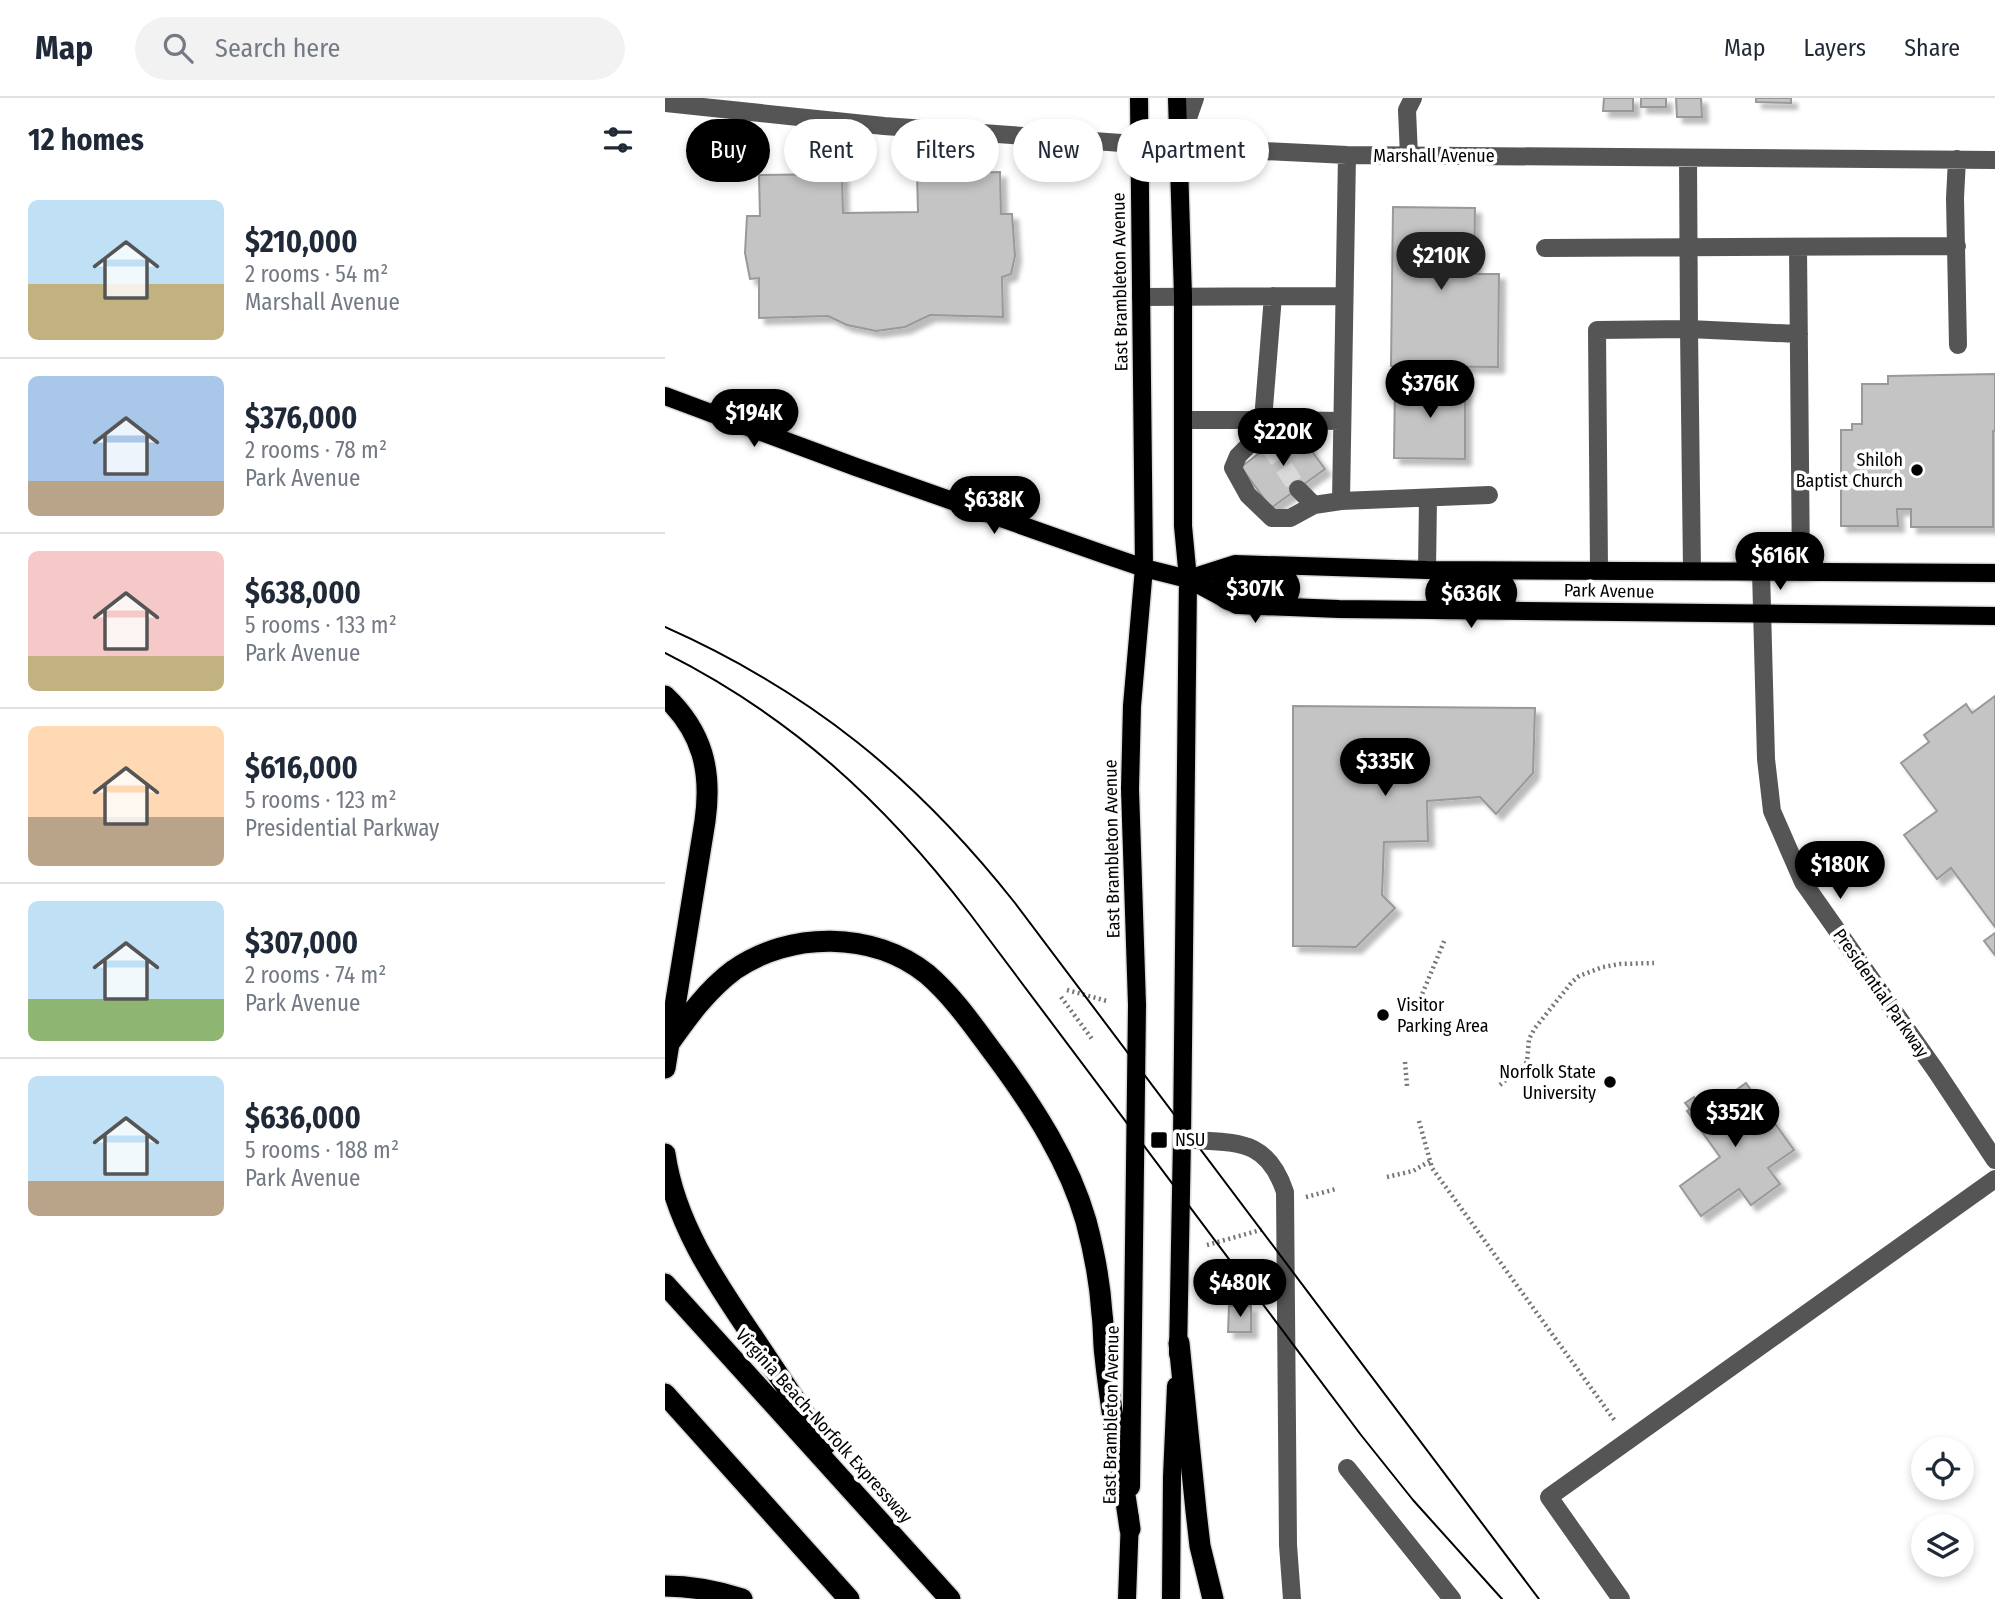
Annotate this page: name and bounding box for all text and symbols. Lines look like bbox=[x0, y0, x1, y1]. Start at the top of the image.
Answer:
search box bbox=[135, 17, 625, 80]
text: Map bbox=[35, 28, 93, 68]
icon: search bbox=[159, 29, 197, 67]
text: Search here bbox=[215, 33, 340, 64]
text: Map bbox=[1724, 34, 1766, 62]
text: Layers bbox=[1804, 34, 1866, 62]
text: Share bbox=[1904, 34, 1960, 62]
chip: Buy bbox=[686, 119, 770, 182]
chip: Rent bbox=[784, 119, 877, 182]
chip: Filters bbox=[891, 119, 999, 182]
chip: New bbox=[1013, 119, 1103, 182]
chip: Apartment bbox=[1117, 119, 1269, 182]
icon: filters bbox=[599, 121, 637, 159]
text: 12 homes bbox=[28, 122, 144, 158]
street label: Marshall Avenue bbox=[1373, 145, 1495, 167]
street label: East Brambleton Avenue bbox=[1107, 192, 1133, 372]
text: $210,000 bbox=[245, 224, 358, 260]
icon: home bbox=[84, 228, 168, 312]
pin: $210K bbox=[1392, 232, 1490, 292]
text: $210K bbox=[1412, 241, 1470, 269]
text: 2 rooms · 54 m² bbox=[245, 260, 388, 288]
text: Marshall Avenue bbox=[245, 288, 400, 316]
pin: $376K bbox=[1381, 360, 1479, 420]
text: $376K bbox=[1402, 369, 1459, 397]
pin: $194K bbox=[705, 390, 803, 449]
text: $194K bbox=[725, 398, 783, 426]
text: $376,000 bbox=[245, 400, 357, 436]
icon: home bbox=[84, 404, 168, 488]
pin: $220K bbox=[1234, 408, 1332, 468]
text: $220K bbox=[1254, 417, 1312, 445]
text: 2 rooms · 78 m² bbox=[245, 436, 387, 464]
place label: Shiloh Baptist Church bbox=[1796, 449, 1903, 492]
marker: Shiloh Baptist Church bbox=[1909, 462, 1925, 478]
text: Park Avenue bbox=[245, 464, 360, 492]
pin: $638K bbox=[945, 476, 1043, 536]
text: $638K bbox=[964, 485, 1024, 513]
pin: $616K bbox=[1731, 532, 1829, 592]
text: $616K bbox=[1751, 541, 1809, 569]
pin: $307K bbox=[1206, 566, 1304, 625]
pin: $636K bbox=[1422, 570, 1520, 630]
text: $307K bbox=[1226, 574, 1284, 602]
text: $638,000 bbox=[245, 575, 361, 611]
icon: home bbox=[84, 579, 168, 663]
text: $636K bbox=[1441, 579, 1501, 607]
street label: Park Avenue bbox=[1564, 579, 1654, 603]
text: 5 rooms · 133 m² bbox=[245, 611, 397, 639]
text: Park Avenue bbox=[245, 639, 360, 667]
pin: $335K bbox=[1336, 738, 1434, 798]
text: $335K bbox=[1356, 747, 1414, 775]
text: $616,000 bbox=[245, 750, 358, 786]
icon: home bbox=[84, 754, 168, 838]
street label: East Brambleton Avenue bbox=[1099, 759, 1125, 939]
text: 5 rooms · 123 m² bbox=[245, 786, 396, 814]
text: Presidential Parkway bbox=[245, 814, 439, 842]
pin: $180K bbox=[1791, 842, 1889, 901]
text: $180K bbox=[1811, 850, 1869, 878]
street label: Presidential Parkway bbox=[1828, 924, 1934, 1062]
text: $307,000 bbox=[245, 925, 358, 961]
icon: home bbox=[84, 929, 168, 1013]
text: 2 rooms · 74 m² bbox=[245, 961, 386, 989]
text: Park Avenue bbox=[245, 989, 360, 1017]
place label: Visitor Parking Area bbox=[1397, 994, 1489, 1037]
marker: Visitor Parking Area bbox=[1375, 1007, 1391, 1023]
place label: Norfolk State University bbox=[1499, 1061, 1596, 1104]
marker: Norfolk State University bbox=[1602, 1074, 1618, 1090]
pin: $352K bbox=[1686, 1090, 1784, 1149]
text: $352K bbox=[1706, 1098, 1764, 1126]
text: $636,000 bbox=[245, 1100, 361, 1136]
icon: home bbox=[84, 1104, 168, 1188]
place label: NSU bbox=[1175, 1129, 1205, 1151]
marker: NSU bbox=[1149, 1130, 1169, 1150]
text: 5 rooms · 188 m² bbox=[245, 1136, 399, 1164]
text: Park Avenue bbox=[245, 1164, 360, 1192]
pin: $480K bbox=[1191, 1260, 1289, 1319]
text: $480K bbox=[1209, 1268, 1271, 1296]
street label: Virginia Beach-Norfolk Expressway bbox=[731, 1324, 917, 1528]
street label: East Brambleton Avenue bbox=[1098, 1325, 1124, 1505]
map controls bbox=[1911, 1437, 1974, 1577]
button: locate bbox=[1911, 1437, 1974, 1500]
button: layers bbox=[1911, 1514, 1974, 1577]

